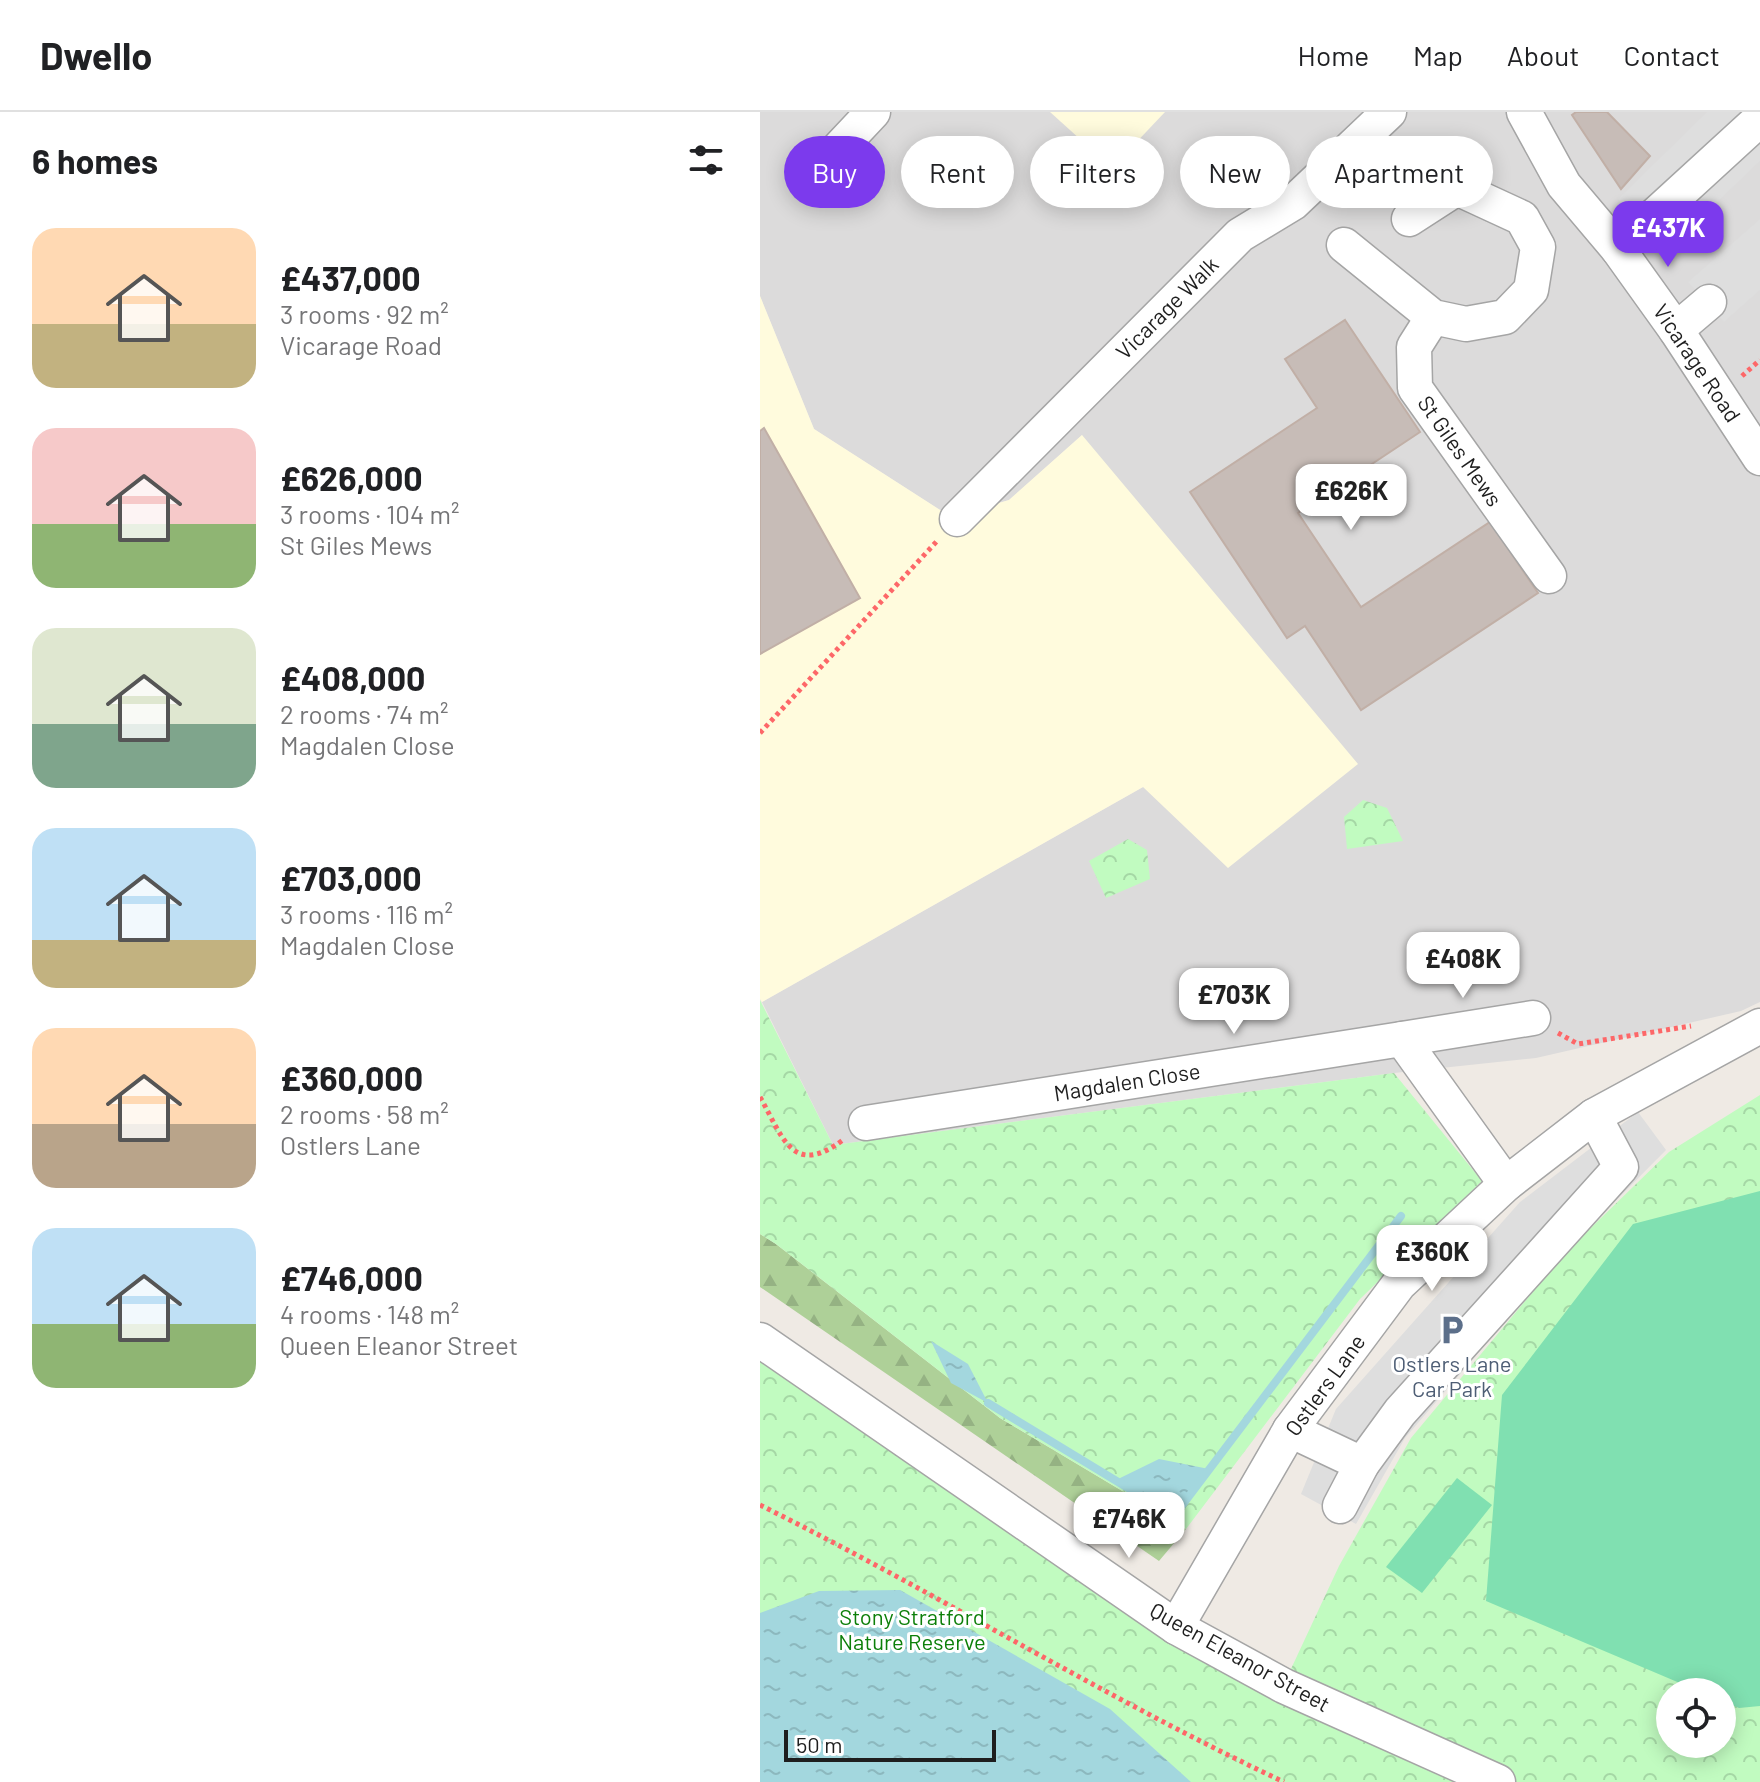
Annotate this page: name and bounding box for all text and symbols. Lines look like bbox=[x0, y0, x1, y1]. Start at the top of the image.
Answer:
text: Dwello bbox=[40, 32, 152, 78]
text: Home bbox=[1298, 38, 1369, 72]
text: Map bbox=[1413, 38, 1463, 72]
text: About bbox=[1507, 38, 1579, 72]
text: Contact bbox=[1623, 38, 1720, 72]
chip: Buy bbox=[784, 136, 885, 208]
chip: Rent bbox=[901, 136, 1014, 208]
chip: Filters bbox=[1030, 136, 1164, 208]
chip: New bbox=[1180, 136, 1290, 208]
chip: Apartment bbox=[1306, 136, 1493, 208]
icon: filters bbox=[684, 138, 728, 182]
text: 6 homes bbox=[32, 140, 158, 181]
pin: £437K bbox=[1612, 201, 1724, 269]
text: £437K bbox=[1631, 211, 1705, 242]
street label: Vicarage Walk bbox=[1110, 251, 1223, 364]
text: £437,000 bbox=[280, 257, 421, 298]
icon: home bbox=[96, 260, 192, 356]
text: 3 rooms · 92 m² bbox=[280, 298, 449, 329]
street label: Vicarage Road bbox=[1649, 298, 1747, 426]
text: Vicarage Road bbox=[280, 329, 442, 360]
street label: St Giles Mews bbox=[1413, 390, 1508, 511]
text: £626,000 bbox=[280, 457, 423, 498]
icon: home bbox=[96, 460, 192, 556]
pin: £626K bbox=[1295, 464, 1407, 532]
text: £626K bbox=[1314, 474, 1388, 505]
text: 3 rooms · 104 m² bbox=[280, 498, 459, 529]
text: St Giles Mews bbox=[280, 529, 432, 560]
text: £408,000 bbox=[280, 657, 425, 698]
icon: home bbox=[96, 660, 192, 756]
text: 2 rooms · 74 m² bbox=[280, 698, 448, 729]
text: Magdalen Close bbox=[280, 729, 455, 760]
text: £703,000 bbox=[280, 857, 422, 898]
icon: home bbox=[96, 860, 192, 956]
text: 3 rooms · 116 m² bbox=[280, 898, 453, 929]
text: Magdalen Close bbox=[280, 929, 455, 960]
pin: £408K bbox=[1407, 932, 1519, 1000]
text: £408K bbox=[1425, 942, 1501, 973]
pin: £703K bbox=[1178, 968, 1290, 1036]
text: £703K bbox=[1197, 978, 1271, 1009]
text: £360,000 bbox=[280, 1057, 423, 1098]
street label: Magdalen Close bbox=[1052, 1057, 1202, 1105]
icon: home bbox=[96, 1060, 192, 1156]
text: 2 rooms · 58 m² bbox=[280, 1098, 449, 1129]
text: Ostlers Lane bbox=[280, 1129, 421, 1160]
pin: £360K bbox=[1376, 1225, 1488, 1293]
text: £360K bbox=[1394, 1235, 1470, 1266]
text: £746,000 bbox=[280, 1257, 423, 1298]
icon: home bbox=[96, 1260, 192, 1356]
text: 4 rooms · 148 m² bbox=[280, 1298, 459, 1329]
parking icon: Ostlers Lane Car Park bbox=[1435, 1313, 1469, 1347]
text: Queen Eleanor Street bbox=[280, 1329, 518, 1360]
street label: Ostlers Lane bbox=[1279, 1329, 1370, 1440]
place label: Ostlers Lane Car Park bbox=[1392, 1350, 1512, 1401]
pin: £746K bbox=[1073, 1492, 1185, 1560]
text: £746K bbox=[1092, 1502, 1166, 1533]
street label: Queen Eleanor Street bbox=[1146, 1596, 1335, 1716]
park label: Stony Stratford Nature Reserve bbox=[838, 1603, 986, 1654]
map controls bbox=[1656, 1678, 1736, 1758]
button: locate bbox=[1656, 1678, 1736, 1758]
scale bar bbox=[784, 1726, 996, 1762]
text: 50 m bbox=[796, 1731, 842, 1757]

